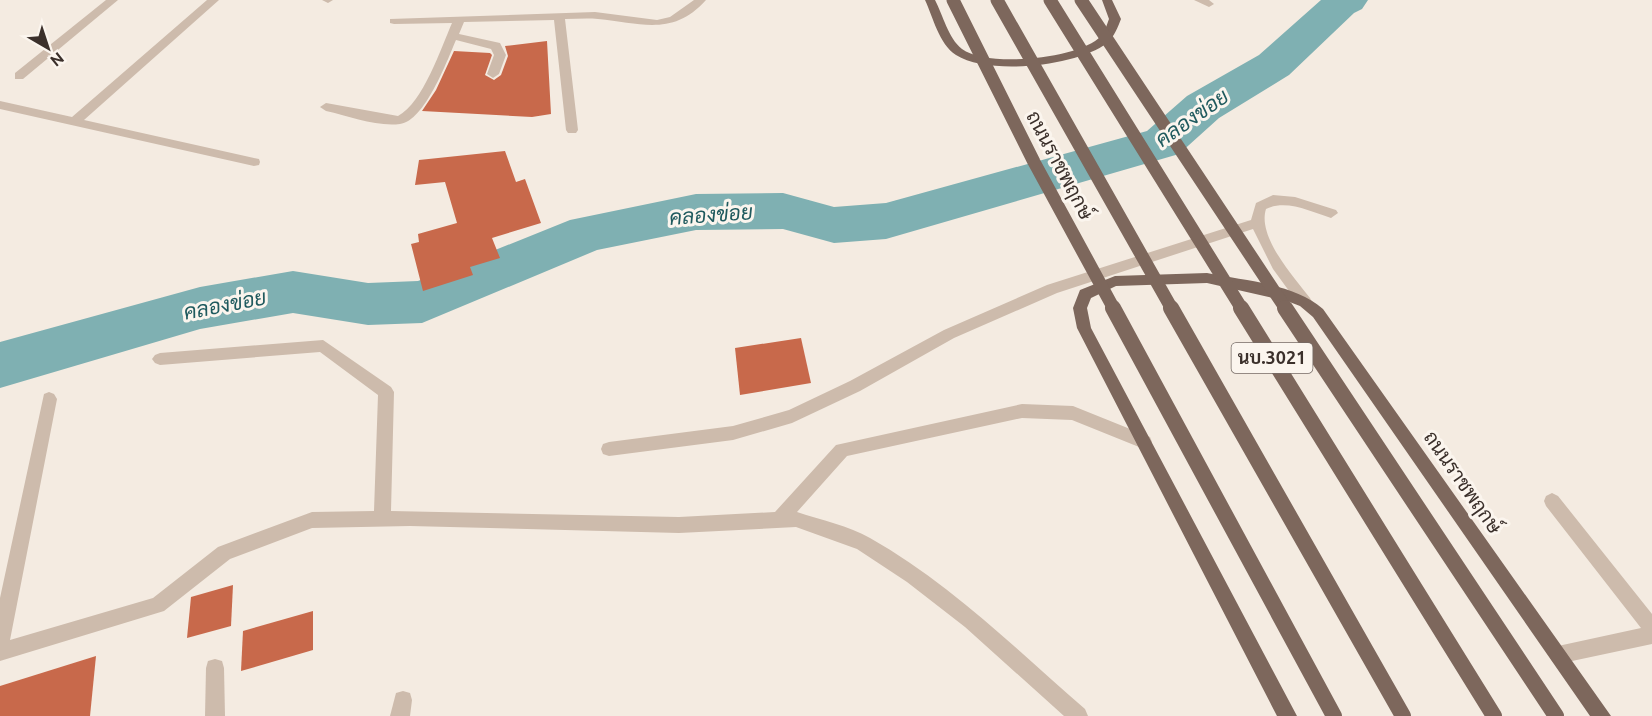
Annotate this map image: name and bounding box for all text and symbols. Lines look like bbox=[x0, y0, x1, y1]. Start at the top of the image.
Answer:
north arrow bbox=[18, 18, 78, 78]
text: N bbox=[47, 49, 68, 70]
water label: คลองข่อย bbox=[1150, 83, 1233, 151]
street label: ถนนราชพฤกษ์ bbox=[1021, 106, 1101, 224]
water label: คลองข่อย bbox=[668, 199, 753, 229]
water label: คลองข่อย bbox=[182, 284, 268, 324]
road number: นบ.3021 bbox=[1232, 343, 1312, 373]
street label: ถนนราชพฤกษ์ bbox=[1419, 425, 1509, 538]

